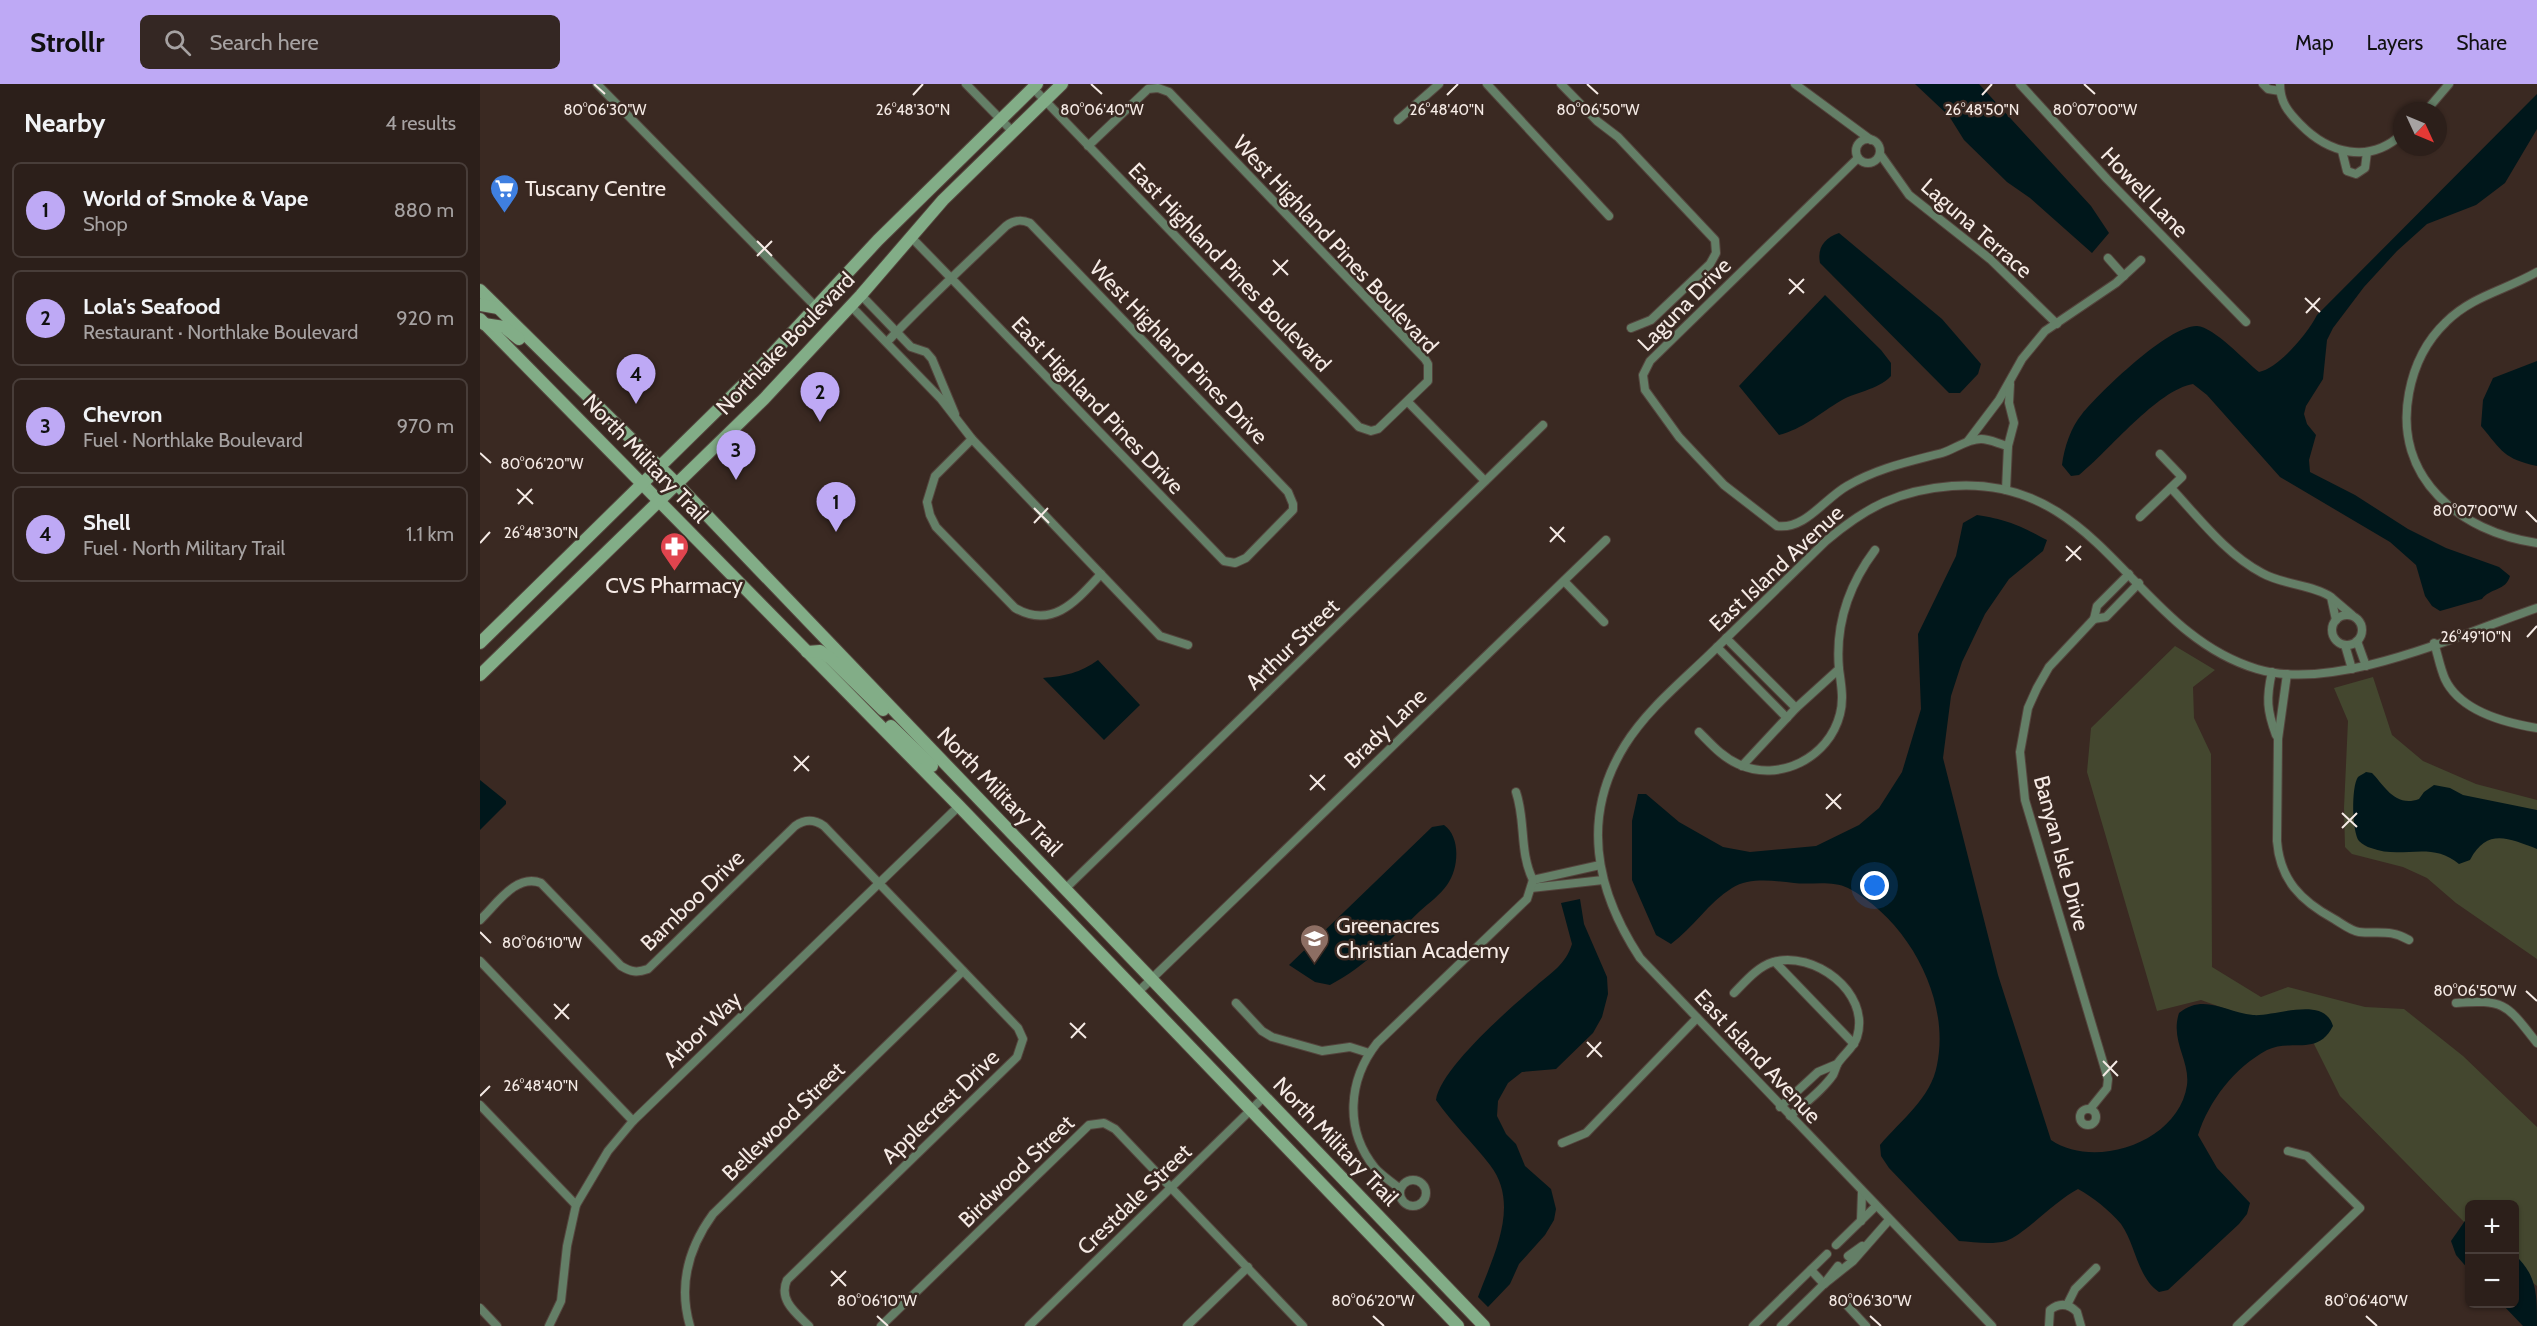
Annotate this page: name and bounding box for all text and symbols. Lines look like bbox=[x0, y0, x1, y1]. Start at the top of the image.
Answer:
search box bbox=[140, 15, 560, 69]
text: Strollr bbox=[30, 25, 104, 59]
icon: search bbox=[161, 26, 194, 59]
text: Search here bbox=[209, 29, 319, 56]
text: Map bbox=[2295, 30, 2334, 55]
text: Layers bbox=[2367, 30, 2423, 55]
text: Share bbox=[2456, 30, 2507, 55]
text: 80°06'30"W bbox=[563, 101, 647, 119]
text: 26°48'30"N bbox=[876, 101, 950, 119]
text: 80°06'40"W bbox=[1060, 101, 1144, 119]
text: 26°48'40"N bbox=[1410, 101, 1484, 119]
text: 80°06'50"W bbox=[1556, 101, 1640, 119]
text: 26°48'50"N bbox=[1945, 101, 2019, 119]
text: 80°07'00"W bbox=[2053, 101, 2138, 119]
north arrow bbox=[2393, 102, 2447, 156]
text: Nearby bbox=[24, 107, 105, 139]
text: 4 results bbox=[385, 111, 456, 135]
street label: West Highland Pines Boulevard bbox=[1227, 130, 1444, 359]
street label: Howell Lane bbox=[2095, 142, 2194, 243]
street label: East Highland Pines Boulevard bbox=[1123, 157, 1337, 378]
supermarket icon: Tuscany Centre bbox=[488, 172, 520, 214]
street label: Laguna Terrace bbox=[1916, 173, 2038, 284]
place label: Tuscany Centre bbox=[525, 175, 666, 202]
text: World of Smoke & Vape bbox=[83, 185, 308, 212]
text: 1 bbox=[42, 198, 49, 222]
text: 880 m bbox=[394, 198, 454, 222]
text: Shop bbox=[83, 212, 128, 236]
street label: Laguna Drive bbox=[1632, 252, 1737, 357]
street label: West Highland Pines Drive bbox=[1084, 255, 1273, 450]
street label: Northlake Boulevard bbox=[710, 266, 860, 420]
text: Lola's Seafood bbox=[83, 293, 221, 320]
text: 2 bbox=[40, 306, 51, 330]
text: 920 m bbox=[396, 306, 454, 330]
street label: East Highland Pines Drive bbox=[1006, 311, 1189, 500]
text: Restaurant · Northlake Boulevard bbox=[83, 320, 358, 344]
pin: 4 bbox=[616, 354, 656, 404]
pin: 2 bbox=[800, 372, 840, 422]
street label: North Military Trail bbox=[577, 388, 714, 529]
text: Chevron bbox=[83, 401, 162, 428]
text: 3 bbox=[40, 414, 51, 438]
text: 970 m bbox=[397, 414, 454, 438]
text: Fuel · Northlake Boulevard bbox=[83, 428, 303, 452]
pin: 3 bbox=[716, 430, 756, 480]
text: 80°06'20"W bbox=[501, 455, 584, 473]
pin: 1 bbox=[816, 482, 856, 532]
street label: East Island Avenue bbox=[1704, 499, 1849, 637]
text: 80°07'00"W bbox=[2433, 502, 2518, 520]
text: Shell bbox=[83, 509, 131, 536]
text: 4 bbox=[39, 522, 52, 546]
text: 1.1 km bbox=[406, 522, 454, 546]
text: 26°48'30"N bbox=[504, 524, 578, 542]
pharmacy icon: CVS Pharmacy bbox=[658, 530, 690, 572]
text: Fuel · North Military Trail bbox=[83, 536, 285, 560]
place label: CVS Pharmacy bbox=[605, 572, 743, 599]
street label: Arthur Street bbox=[1240, 593, 1345, 696]
text: 26°49'10"N bbox=[2441, 628, 2511, 646]
street label: Brady Lane bbox=[1339, 683, 1432, 774]
street label: North Military Trail bbox=[931, 721, 1068, 862]
street label: Banyan Isle Drive bbox=[2028, 773, 2095, 934]
street label: Bamboo Drive bbox=[635, 844, 750, 957]
your location bbox=[1860, 871, 1889, 900]
place label: Greenacres Christian Academy bbox=[1336, 912, 1510, 964]
school or university icon: Greenacres Christian Academy bbox=[1299, 922, 1331, 964]
text: 80°06'10"W bbox=[502, 934, 583, 952]
text: 80°06'50"W bbox=[2433, 982, 2517, 1000]
street label: East Island Avenue bbox=[1689, 984, 1827, 1129]
street label: Arbor Way bbox=[658, 986, 747, 1073]
street label: Applecrest Drive bbox=[876, 1043, 1005, 1169]
street label: Bellewood Street bbox=[717, 1056, 851, 1187]
street label: North Military Trail bbox=[1267, 1071, 1404, 1212]
text: 26°48'40"N bbox=[504, 1077, 578, 1095]
street label: Birdwood Street bbox=[953, 1109, 1080, 1233]
street label: Crestdale Street bbox=[1072, 1138, 1198, 1261]
map controls bbox=[2465, 1200, 2519, 1308]
button: + bbox=[2465, 1200, 2519, 1254]
button: − bbox=[2465, 1254, 2519, 1308]
text: 80°06'10"W bbox=[837, 1292, 918, 1310]
text: 80°06'20"W bbox=[1332, 1292, 1415, 1310]
text: 80°06'30"W bbox=[1828, 1292, 1912, 1310]
text: 80°06'40"W bbox=[2324, 1292, 2408, 1310]

